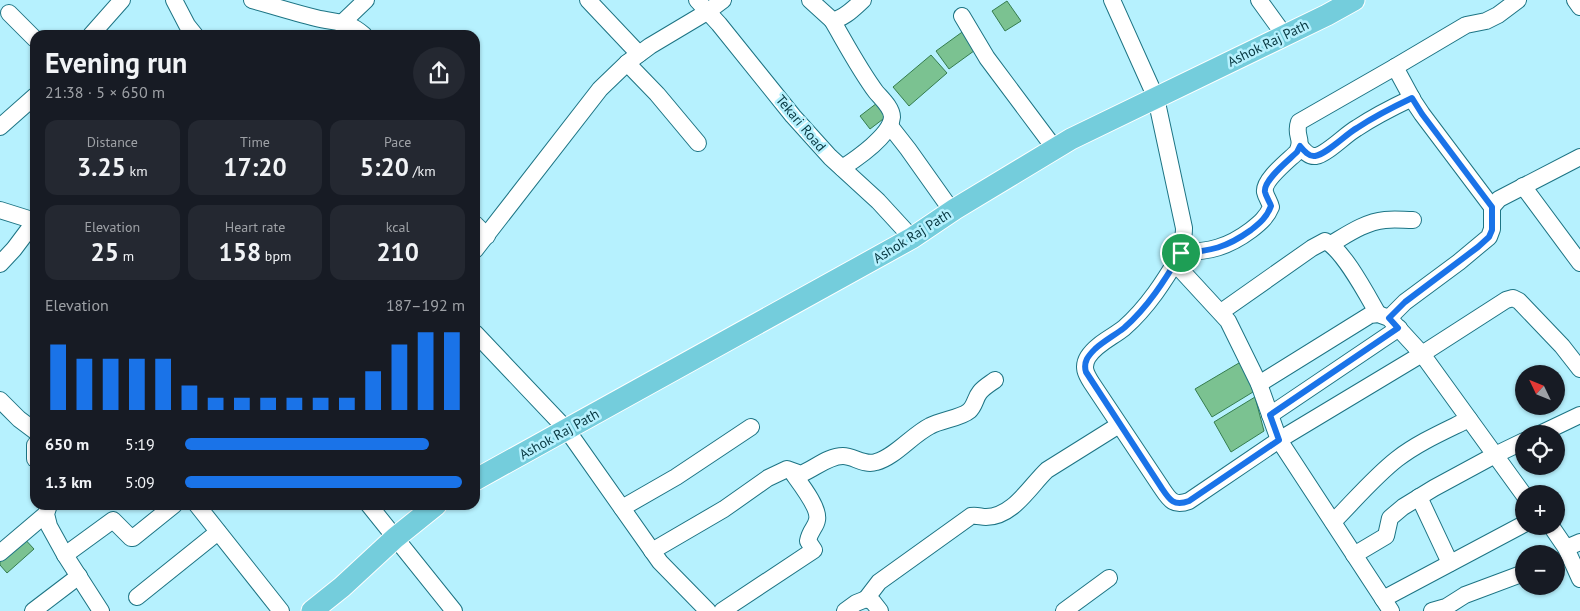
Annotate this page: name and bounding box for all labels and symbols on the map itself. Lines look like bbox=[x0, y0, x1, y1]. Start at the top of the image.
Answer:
street label: Ashok Raj Path bbox=[1224, 15, 1312, 71]
street label: Tekari Road bbox=[772, 91, 830, 155]
street label: Ashok Raj Path bbox=[870, 205, 954, 267]
pin bbox=[1160, 232, 1202, 274]
north arrow bbox=[1515, 365, 1565, 415]
street label: Ashok Raj Path bbox=[516, 405, 602, 463]

